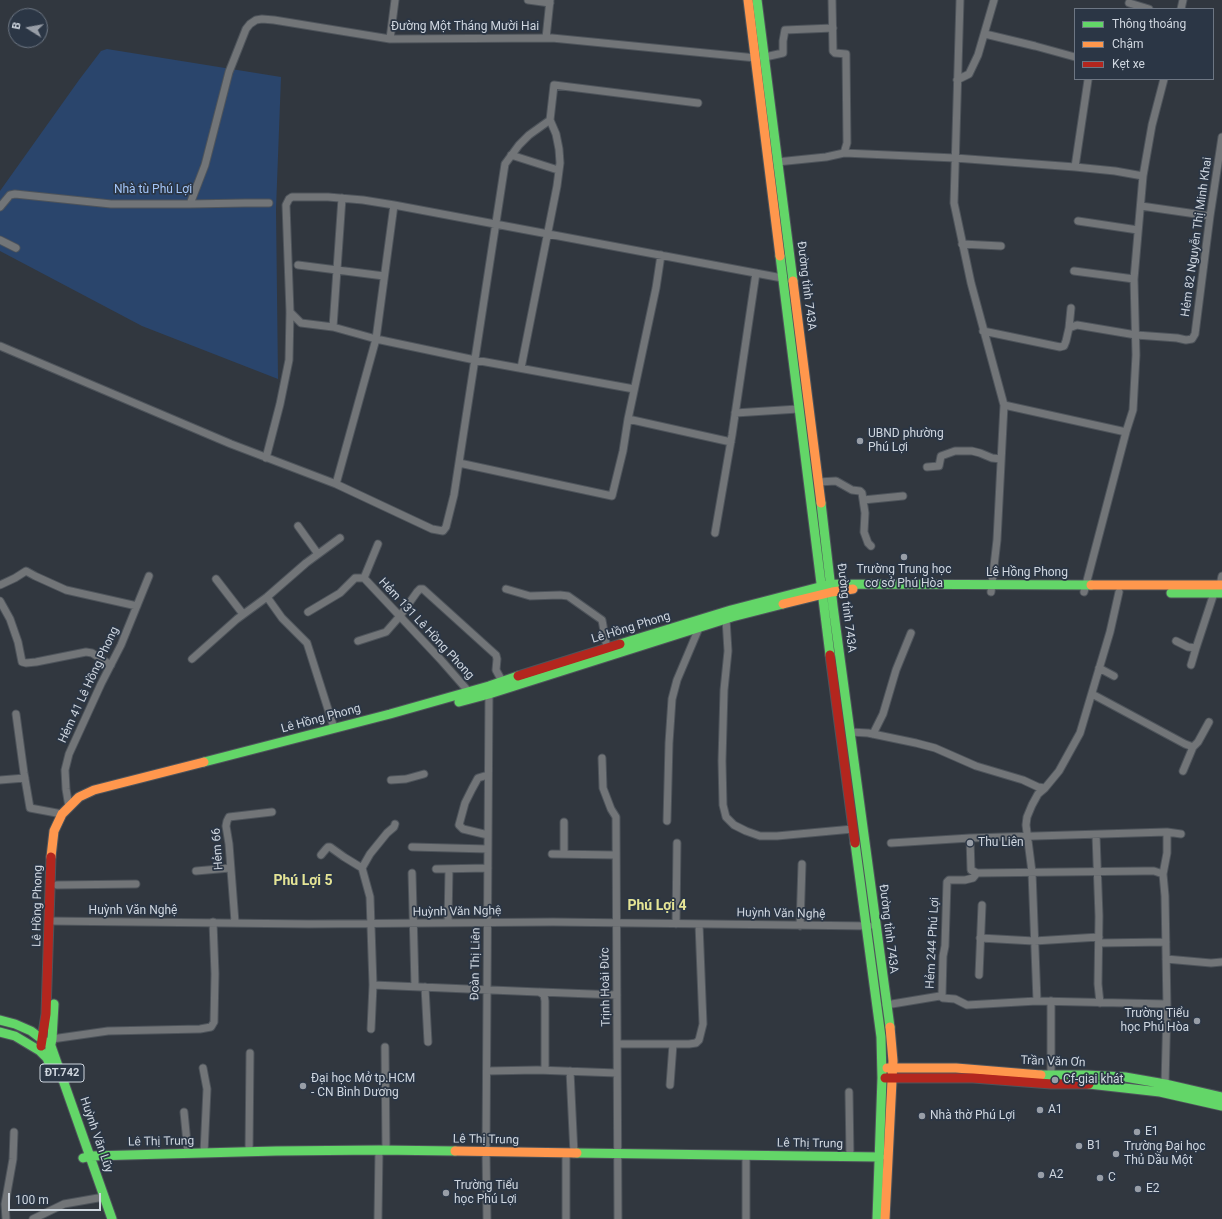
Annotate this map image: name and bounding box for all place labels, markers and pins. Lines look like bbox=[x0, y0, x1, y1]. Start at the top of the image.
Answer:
place label: UBND phường Phú Lợi bbox=[868, 427, 944, 455]
marker: UBND phường Phú Lợi bbox=[855, 436, 865, 446]
marker: Trường Trung học cơ sở Phú Hòa bbox=[899, 552, 909, 562]
place label: Trường Trung học cơ sở Phú Hòa bbox=[857, 563, 951, 591]
place label: Thu Liên bbox=[978, 836, 1024, 850]
marker: Thu Liên bbox=[965, 838, 975, 848]
place label: Trường Tiểu học Phú Hòa bbox=[1121, 1007, 1189, 1035]
marker: Trường Tiểu học Phú Hòa bbox=[1192, 1016, 1202, 1026]
place label: Đại học Mở tp.HCM - CN Bình Dương bbox=[311, 1072, 415, 1100]
place label: Cf-giai khát bbox=[1063, 1073, 1124, 1087]
marker: Cf-giai khát bbox=[1050, 1075, 1060, 1085]
marker: Đại học Mở tp.HCM - CN Bình Dương bbox=[298, 1081, 308, 1091]
place label: A1 bbox=[1048, 1103, 1063, 1117]
marker: A1 bbox=[1035, 1105, 1045, 1115]
place label: Nhà thờ Phú Lợi bbox=[930, 1109, 1015, 1123]
marker: Nhà thờ Phú Lợi bbox=[917, 1111, 927, 1121]
place label: E1 bbox=[1145, 1125, 1159, 1139]
marker: E1 bbox=[1132, 1127, 1142, 1137]
place label: B1 bbox=[1087, 1139, 1101, 1153]
place label: Trường Đại học Thủ Dầu Một bbox=[1124, 1140, 1206, 1168]
marker: B1 bbox=[1074, 1141, 1084, 1151]
marker: Trường Đại học Thủ Dầu Một bbox=[1111, 1149, 1121, 1159]
place label: A2 bbox=[1049, 1168, 1064, 1182]
marker: A2 bbox=[1036, 1170, 1046, 1180]
place label: C bbox=[1108, 1171, 1116, 1185]
marker: C bbox=[1095, 1173, 1105, 1183]
place label: Trường Tiểu học Phú Lợi bbox=[454, 1179, 518, 1207]
place label: E2 bbox=[1146, 1182, 1160, 1196]
marker: E2 bbox=[1133, 1184, 1143, 1194]
marker: Trường Tiểu học Phú Lợi bbox=[441, 1188, 451, 1198]

